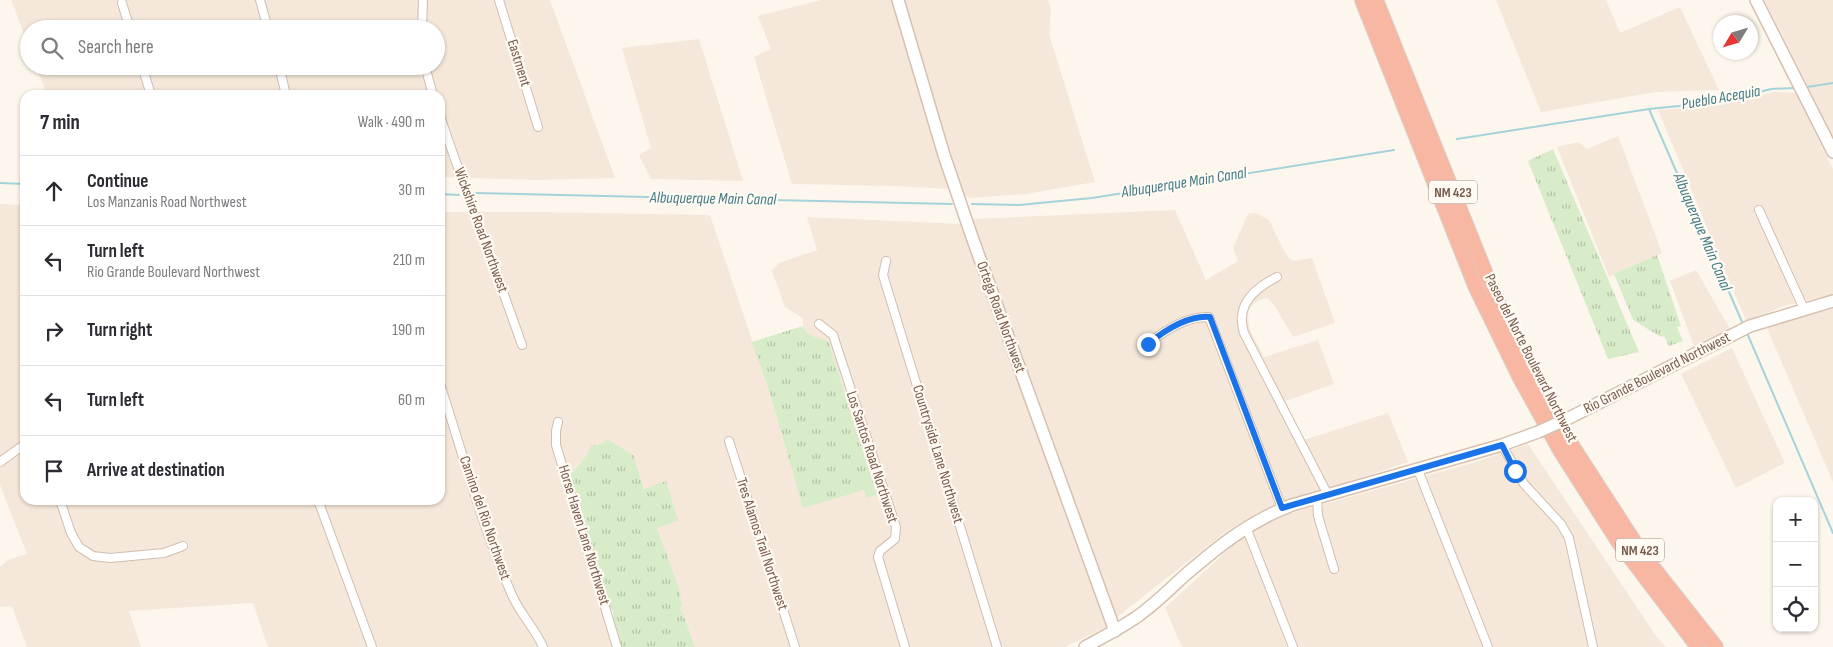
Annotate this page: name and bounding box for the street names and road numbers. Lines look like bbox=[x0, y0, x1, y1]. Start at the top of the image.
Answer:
street label: Eastment bbox=[503, 37, 535, 89]
street label: Wickshire Road Northwest bbox=[449, 165, 513, 296]
road number: NM 423 bbox=[1429, 180, 1477, 203]
street label: Ortega Road Northwest bbox=[972, 259, 1030, 376]
street label: Paseo del Norte Boulevard Northwest bbox=[1480, 271, 1582, 446]
street label: Rio Grande Boulevard Northwest bbox=[1580, 327, 1734, 418]
street label: Countryside Lane Northwest bbox=[908, 383, 968, 526]
street label: Los Santos Road Northwest bbox=[842, 389, 902, 526]
street label: Camino del Rio Northwest bbox=[455, 454, 515, 583]
street label: Horse Haven Lane Northwest bbox=[554, 463, 614, 608]
street label: Tres Alamos Trail Northwest bbox=[732, 475, 793, 613]
road number: NM 423 bbox=[1616, 538, 1664, 562]

